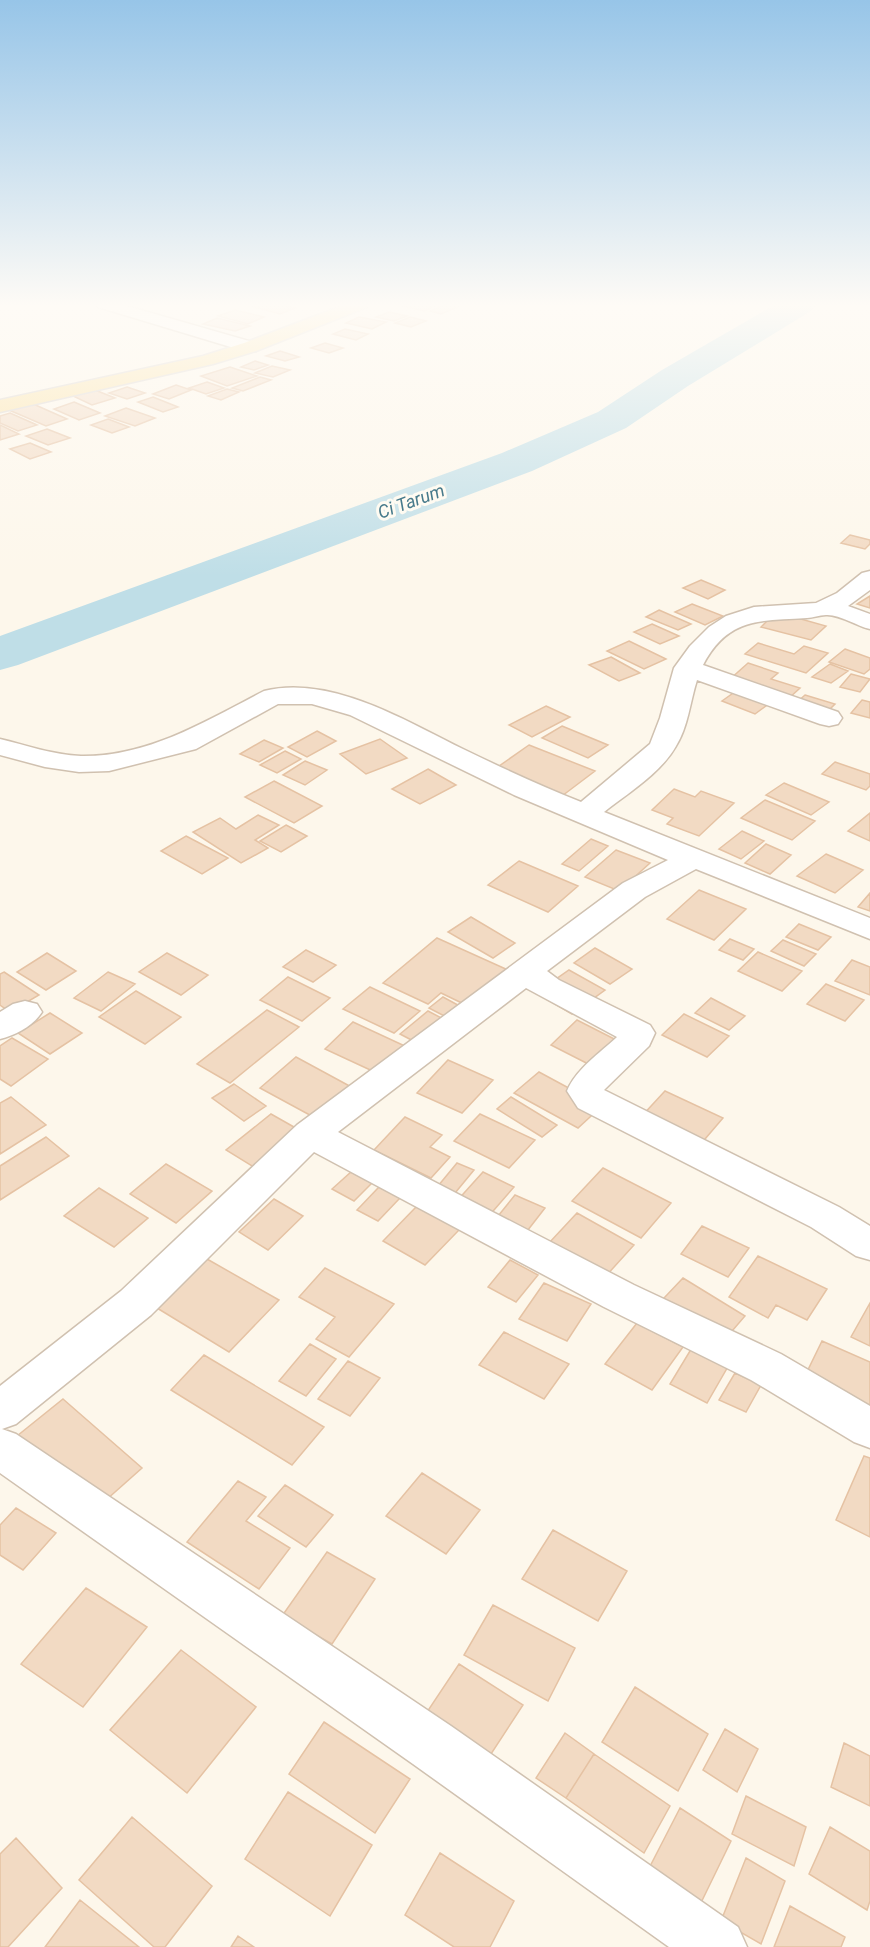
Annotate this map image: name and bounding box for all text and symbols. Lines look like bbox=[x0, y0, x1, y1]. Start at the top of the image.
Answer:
water label: Ci Tarum bbox=[375, 479, 447, 523]

